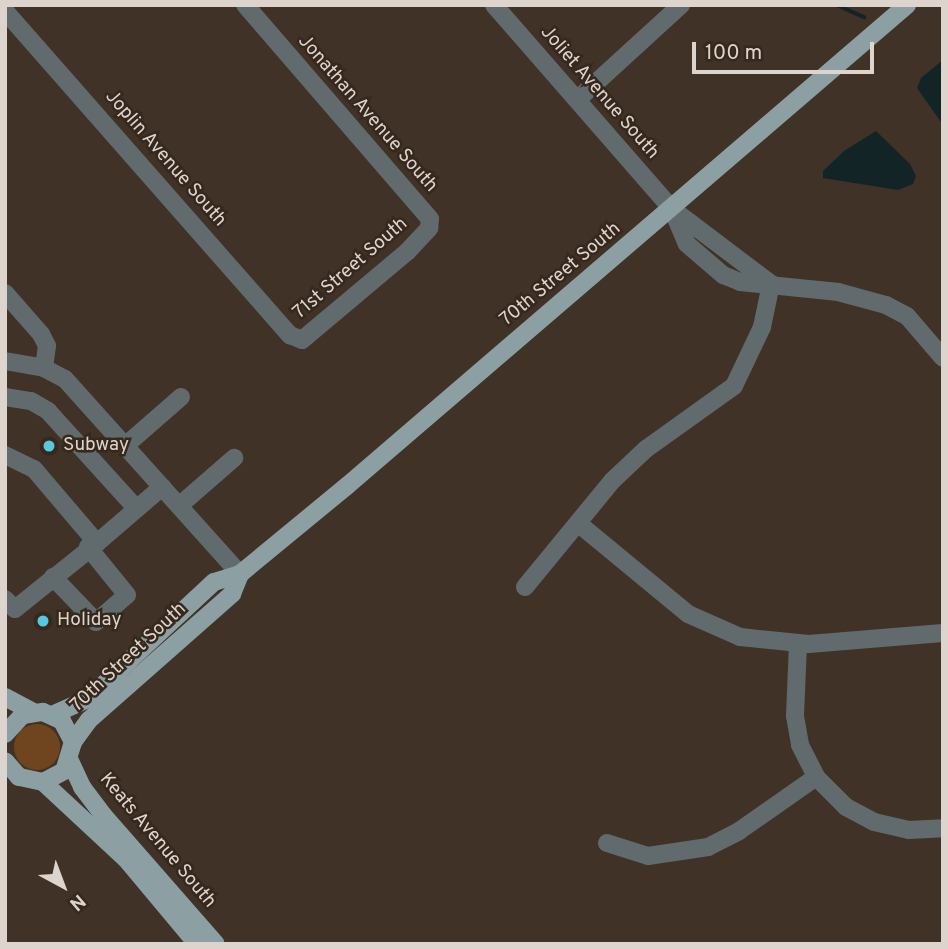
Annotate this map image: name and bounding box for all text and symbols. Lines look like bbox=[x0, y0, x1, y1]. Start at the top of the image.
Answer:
street label: Joliet Avenue South bbox=[535, 21, 663, 165]
scale bar bbox=[696, 28, 878, 72]
street label: Jonathan Avenue South bbox=[292, 30, 442, 198]
text: 100 m bbox=[705, 40, 762, 67]
street label: Joplin Avenue South bbox=[99, 86, 231, 232]
street label: 71st Street South bbox=[289, 213, 413, 325]
street label: 70th Street South bbox=[496, 218, 626, 332]
place label: Subway bbox=[63, 435, 129, 457]
marker: Subway bbox=[41, 438, 57, 454]
street label: 70th Street South bbox=[66, 598, 192, 718]
place label: Holiday bbox=[57, 610, 121, 632]
marker: Holiday bbox=[35, 613, 51, 629]
street label: Keats Avenue South bbox=[94, 769, 220, 913]
north arrow bbox=[28, 851, 98, 921]
text: N bbox=[64, 888, 90, 915]

